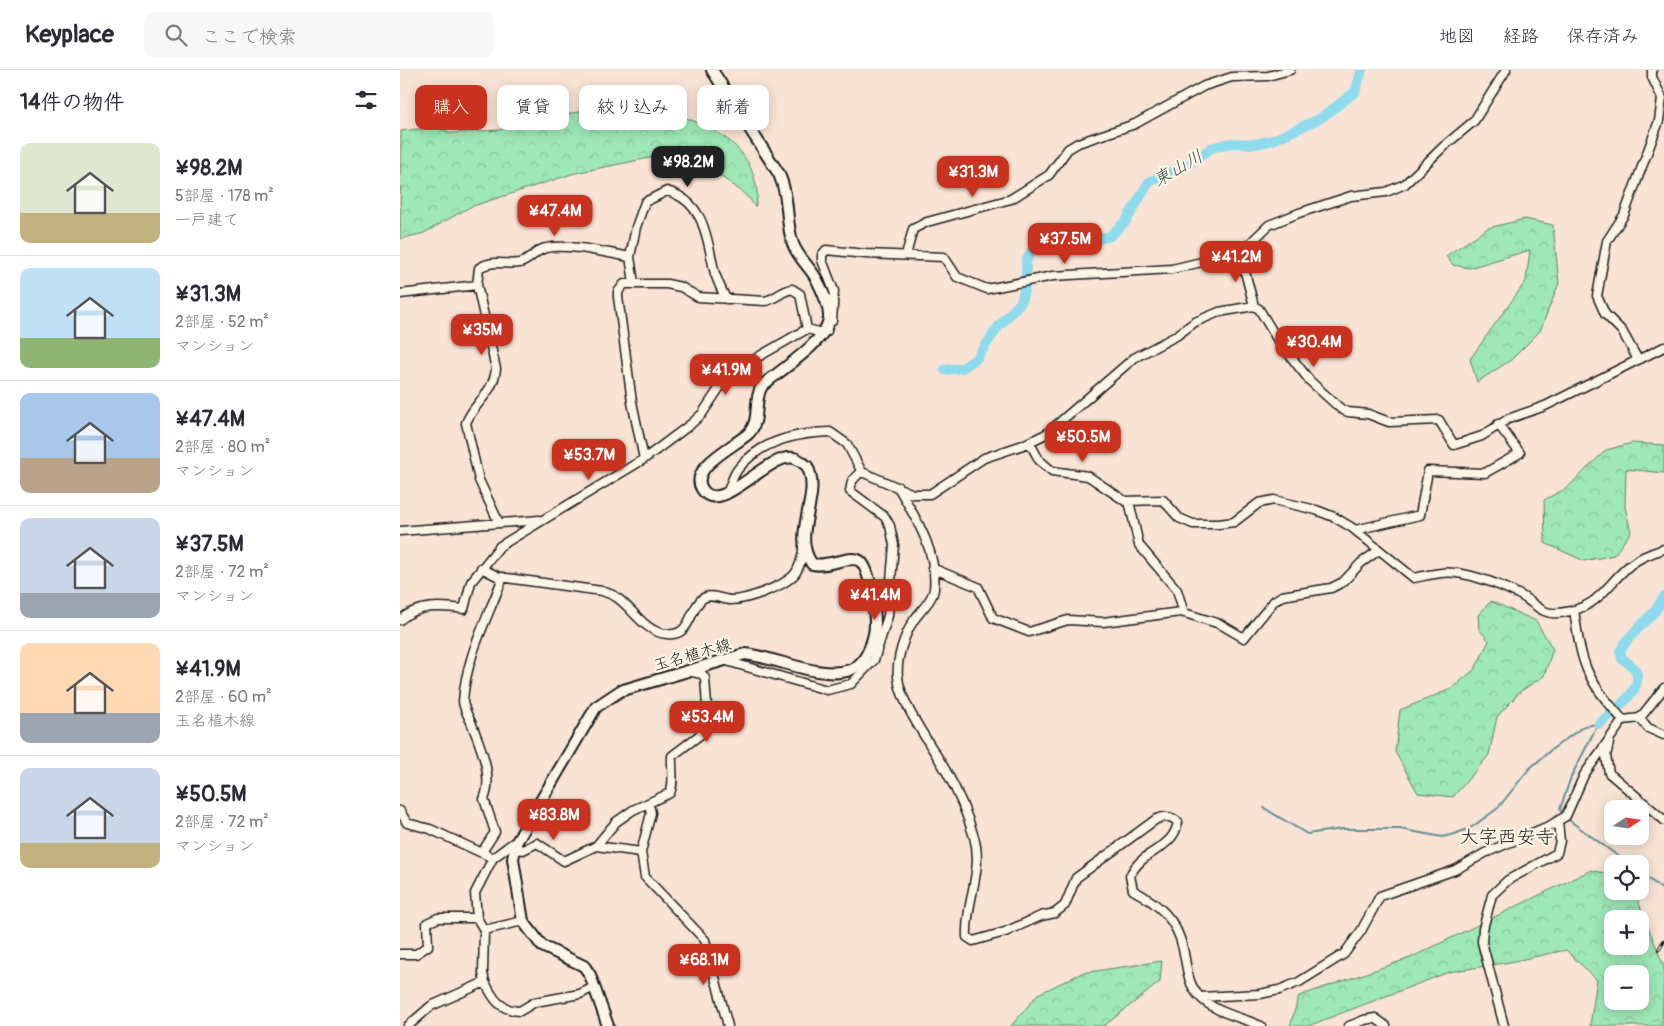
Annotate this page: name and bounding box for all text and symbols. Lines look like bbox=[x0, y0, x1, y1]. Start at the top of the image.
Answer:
search box bbox=[144, 12, 494, 57]
text: Keyplace bbox=[25, 20, 114, 49]
icon: search bbox=[162, 21, 190, 49]
text: ここで検索 bbox=[202, 25, 297, 49]
text: 地図 bbox=[1439, 25, 1475, 48]
text: 経路 bbox=[1503, 25, 1539, 48]
text: 保存済み bbox=[1567, 25, 1639, 48]
chip: 購入 bbox=[415, 85, 487, 130]
chip: 賃貸 bbox=[497, 85, 569, 130]
chip: 絞り込み bbox=[579, 85, 687, 130]
chip: 新着 bbox=[697, 85, 769, 130]
icon: filters bbox=[352, 86, 380, 114]
text: 14件の物件 bbox=[20, 89, 124, 116]
water label: 東山川 bbox=[1149, 145, 1207, 192]
pin: ¥98.2M bbox=[647, 146, 729, 188]
text: ¥98.2M bbox=[662, 152, 714, 172]
text: ¥98.2M bbox=[175, 155, 242, 182]
pin: ¥31.3M bbox=[932, 156, 1014, 198]
text: ¥31.3M bbox=[948, 162, 998, 182]
icon: home bbox=[60, 163, 120, 223]
text: 5部屋 · 178 m² bbox=[175, 186, 274, 206]
pin: ¥47.4M bbox=[514, 194, 596, 237]
text: ¥47.4M bbox=[528, 201, 582, 221]
text: 一戸建て bbox=[175, 210, 239, 230]
pin: ¥37.5M bbox=[1024, 222, 1106, 265]
text: ¥37.5M bbox=[1039, 229, 1091, 249]
pin: ¥41.2M bbox=[1195, 240, 1277, 283]
text: ¥41.2M bbox=[1211, 247, 1261, 267]
text: ¥31.3M bbox=[175, 281, 241, 308]
icon: home bbox=[60, 288, 120, 348]
text: 2部屋 · 52 m² bbox=[175, 312, 269, 332]
pin: ¥35M bbox=[452, 314, 512, 356]
text: ¥35M bbox=[462, 320, 502, 340]
pin: ¥30.4M bbox=[1273, 326, 1355, 368]
text: ¥30.4M bbox=[1286, 332, 1342, 352]
text: マンション bbox=[175, 336, 254, 356]
pin: ¥41.9M bbox=[685, 354, 767, 396]
text: ¥41.9M bbox=[701, 360, 751, 380]
text: ¥47.4M bbox=[175, 406, 245, 433]
icon: home bbox=[60, 413, 120, 473]
pin: ¥50.5M bbox=[1042, 420, 1124, 463]
text: ¥50.5M bbox=[1056, 427, 1110, 447]
text: 2部屋 · 80 m² bbox=[175, 437, 270, 457]
pin: ¥53.7M bbox=[548, 438, 630, 481]
text: ¥53.7M bbox=[563, 445, 615, 465]
text: マンション bbox=[175, 461, 254, 481]
text: ¥37.5M bbox=[175, 531, 244, 558]
icon: home bbox=[60, 538, 120, 598]
text: 2部屋 · 72 m² bbox=[175, 562, 269, 582]
pin: ¥41.4M bbox=[834, 578, 916, 621]
text: ¥41.4M bbox=[850, 585, 900, 605]
text: マンション bbox=[175, 586, 254, 606]
street label: 玉名植木線 bbox=[651, 634, 733, 676]
text: ¥41.9M bbox=[175, 656, 241, 683]
icon: home bbox=[60, 663, 120, 723]
text: 2部屋 · 60 m² bbox=[175, 687, 271, 707]
pin: ¥53.4M bbox=[666, 700, 748, 743]
text: ¥53.4M bbox=[680, 707, 734, 727]
text: 玉名植木線 bbox=[175, 711, 255, 731]
text: ¥50.5M bbox=[175, 781, 246, 808]
icon: home bbox=[60, 788, 120, 848]
pin: ¥83.8M bbox=[513, 798, 595, 841]
north arrow bbox=[1604, 800, 1649, 845]
map controls bbox=[1604, 800, 1649, 1010]
text: ¥83.8M bbox=[528, 805, 580, 825]
text: 2部屋 · 72 m² bbox=[175, 812, 269, 832]
district label: 大字西安寺 bbox=[1459, 825, 1555, 849]
text: マンション bbox=[175, 836, 254, 856]
button: locate bbox=[1604, 855, 1649, 900]
button: + bbox=[1604, 910, 1649, 955]
pin: ¥68.1M bbox=[663, 944, 745, 986]
text: ¥68.1M bbox=[679, 950, 729, 970]
button: − bbox=[1604, 965, 1649, 1010]

